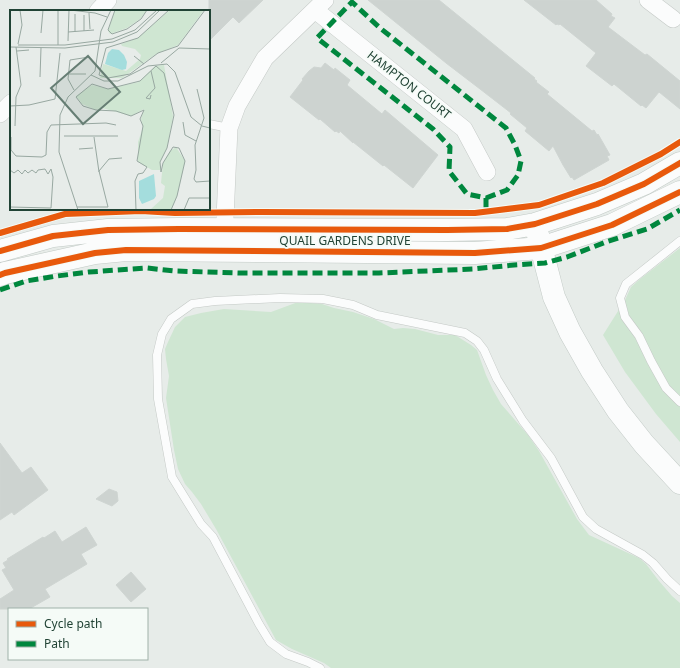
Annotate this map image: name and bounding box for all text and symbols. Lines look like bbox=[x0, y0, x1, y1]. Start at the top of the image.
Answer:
inset map bbox=[10, 10, 210, 210]
street label: HAMPTON COURT bbox=[364, 46, 455, 123]
street label: QUAIL GARDENS DRIVE bbox=[279, 232, 411, 249]
legend bbox=[8, 608, 148, 660]
text: Cycle path bbox=[44, 615, 102, 632]
text: Path bbox=[44, 635, 70, 652]

